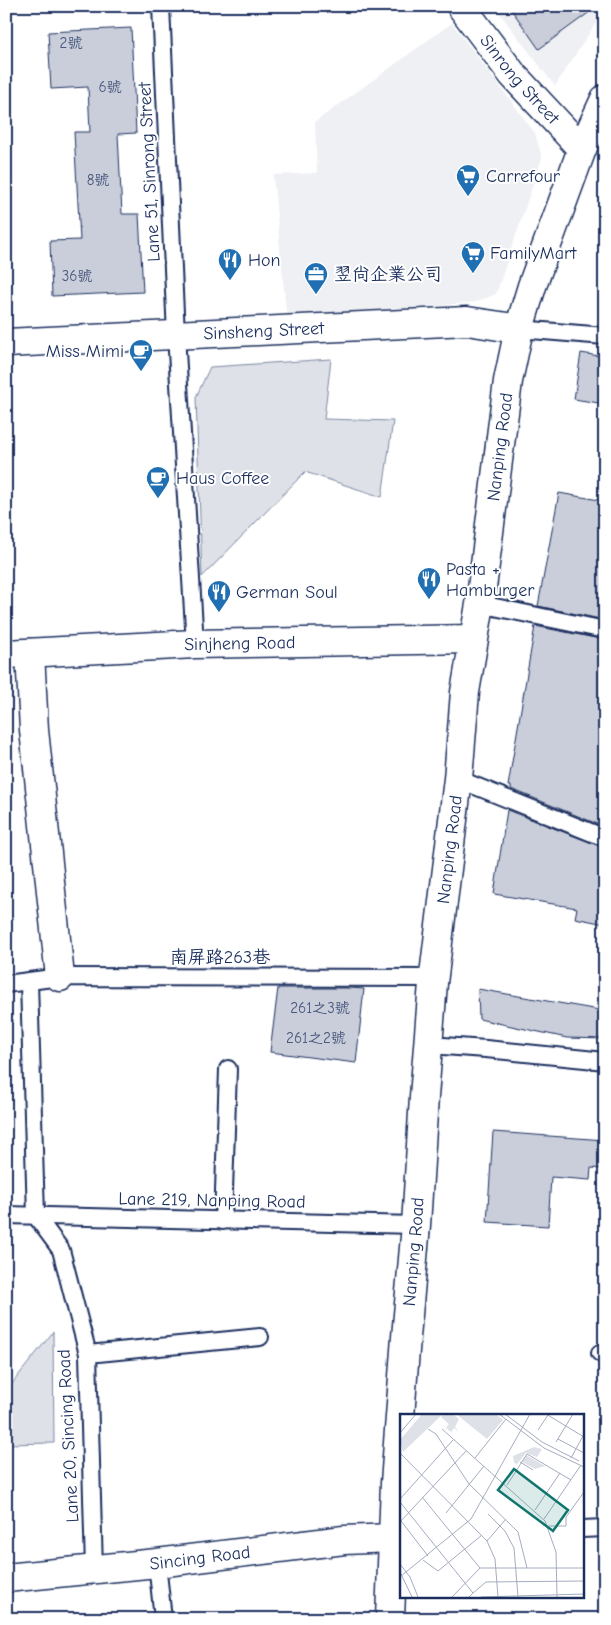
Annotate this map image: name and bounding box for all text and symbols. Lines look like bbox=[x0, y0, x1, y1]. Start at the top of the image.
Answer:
street label: Sinrong Street bbox=[475, 31, 564, 129]
house number: 2號 bbox=[60, 34, 82, 52]
house number: 6號 bbox=[98, 78, 122, 96]
street label: Lane 51, Sinrong Street bbox=[134, 81, 165, 262]
supermarket icon: Carrefour bbox=[455, 163, 481, 197]
place label: Carrefour bbox=[486, 166, 561, 187]
house number: 8號 bbox=[87, 171, 109, 189]
supermarket icon: FamilyMart bbox=[460, 240, 486, 274]
place label: FamilyMart bbox=[490, 243, 577, 264]
restaurant icon: Hon bbox=[217, 247, 243, 281]
place label: Hon bbox=[248, 250, 281, 271]
office icon: 翌尚企業公司 bbox=[303, 261, 329, 295]
place label: 翌尚企業公司 bbox=[334, 264, 442, 285]
house number: 36號 bbox=[62, 267, 92, 285]
street label: Sinsheng Street bbox=[203, 318, 325, 345]
cafe icon: Miss Mimi bbox=[128, 338, 154, 372]
place label: Miss Mimi bbox=[46, 341, 124, 362]
street label: Nanping Road bbox=[483, 391, 517, 502]
cafe icon: Haus Coffee bbox=[145, 465, 171, 499]
place label: Haus Coffee bbox=[176, 468, 269, 489]
place label: Pasta + Hamburger bbox=[446, 559, 535, 601]
restaurant icon: Pasta + Hamburger bbox=[416, 566, 442, 600]
restaurant icon: German Soul bbox=[206, 579, 232, 613]
place label: German Soul bbox=[236, 582, 338, 603]
street label: Sinjheng Road bbox=[184, 632, 296, 656]
street label: Nanping Road bbox=[433, 794, 467, 905]
street label: 南屏路263巷 bbox=[170, 947, 270, 968]
house number: 261之3號 bbox=[290, 999, 350, 1017]
house number: 261之2號 bbox=[286, 1029, 346, 1047]
street label: Lane 219, Nanping Road bbox=[118, 1188, 306, 1213]
street label: Nanping Road bbox=[399, 1197, 429, 1307]
street label: Lane 20, Sincing Road bbox=[53, 1349, 84, 1523]
inset map bbox=[400, 1414, 584, 1598]
street label: Sincing Road bbox=[149, 1542, 251, 1575]

